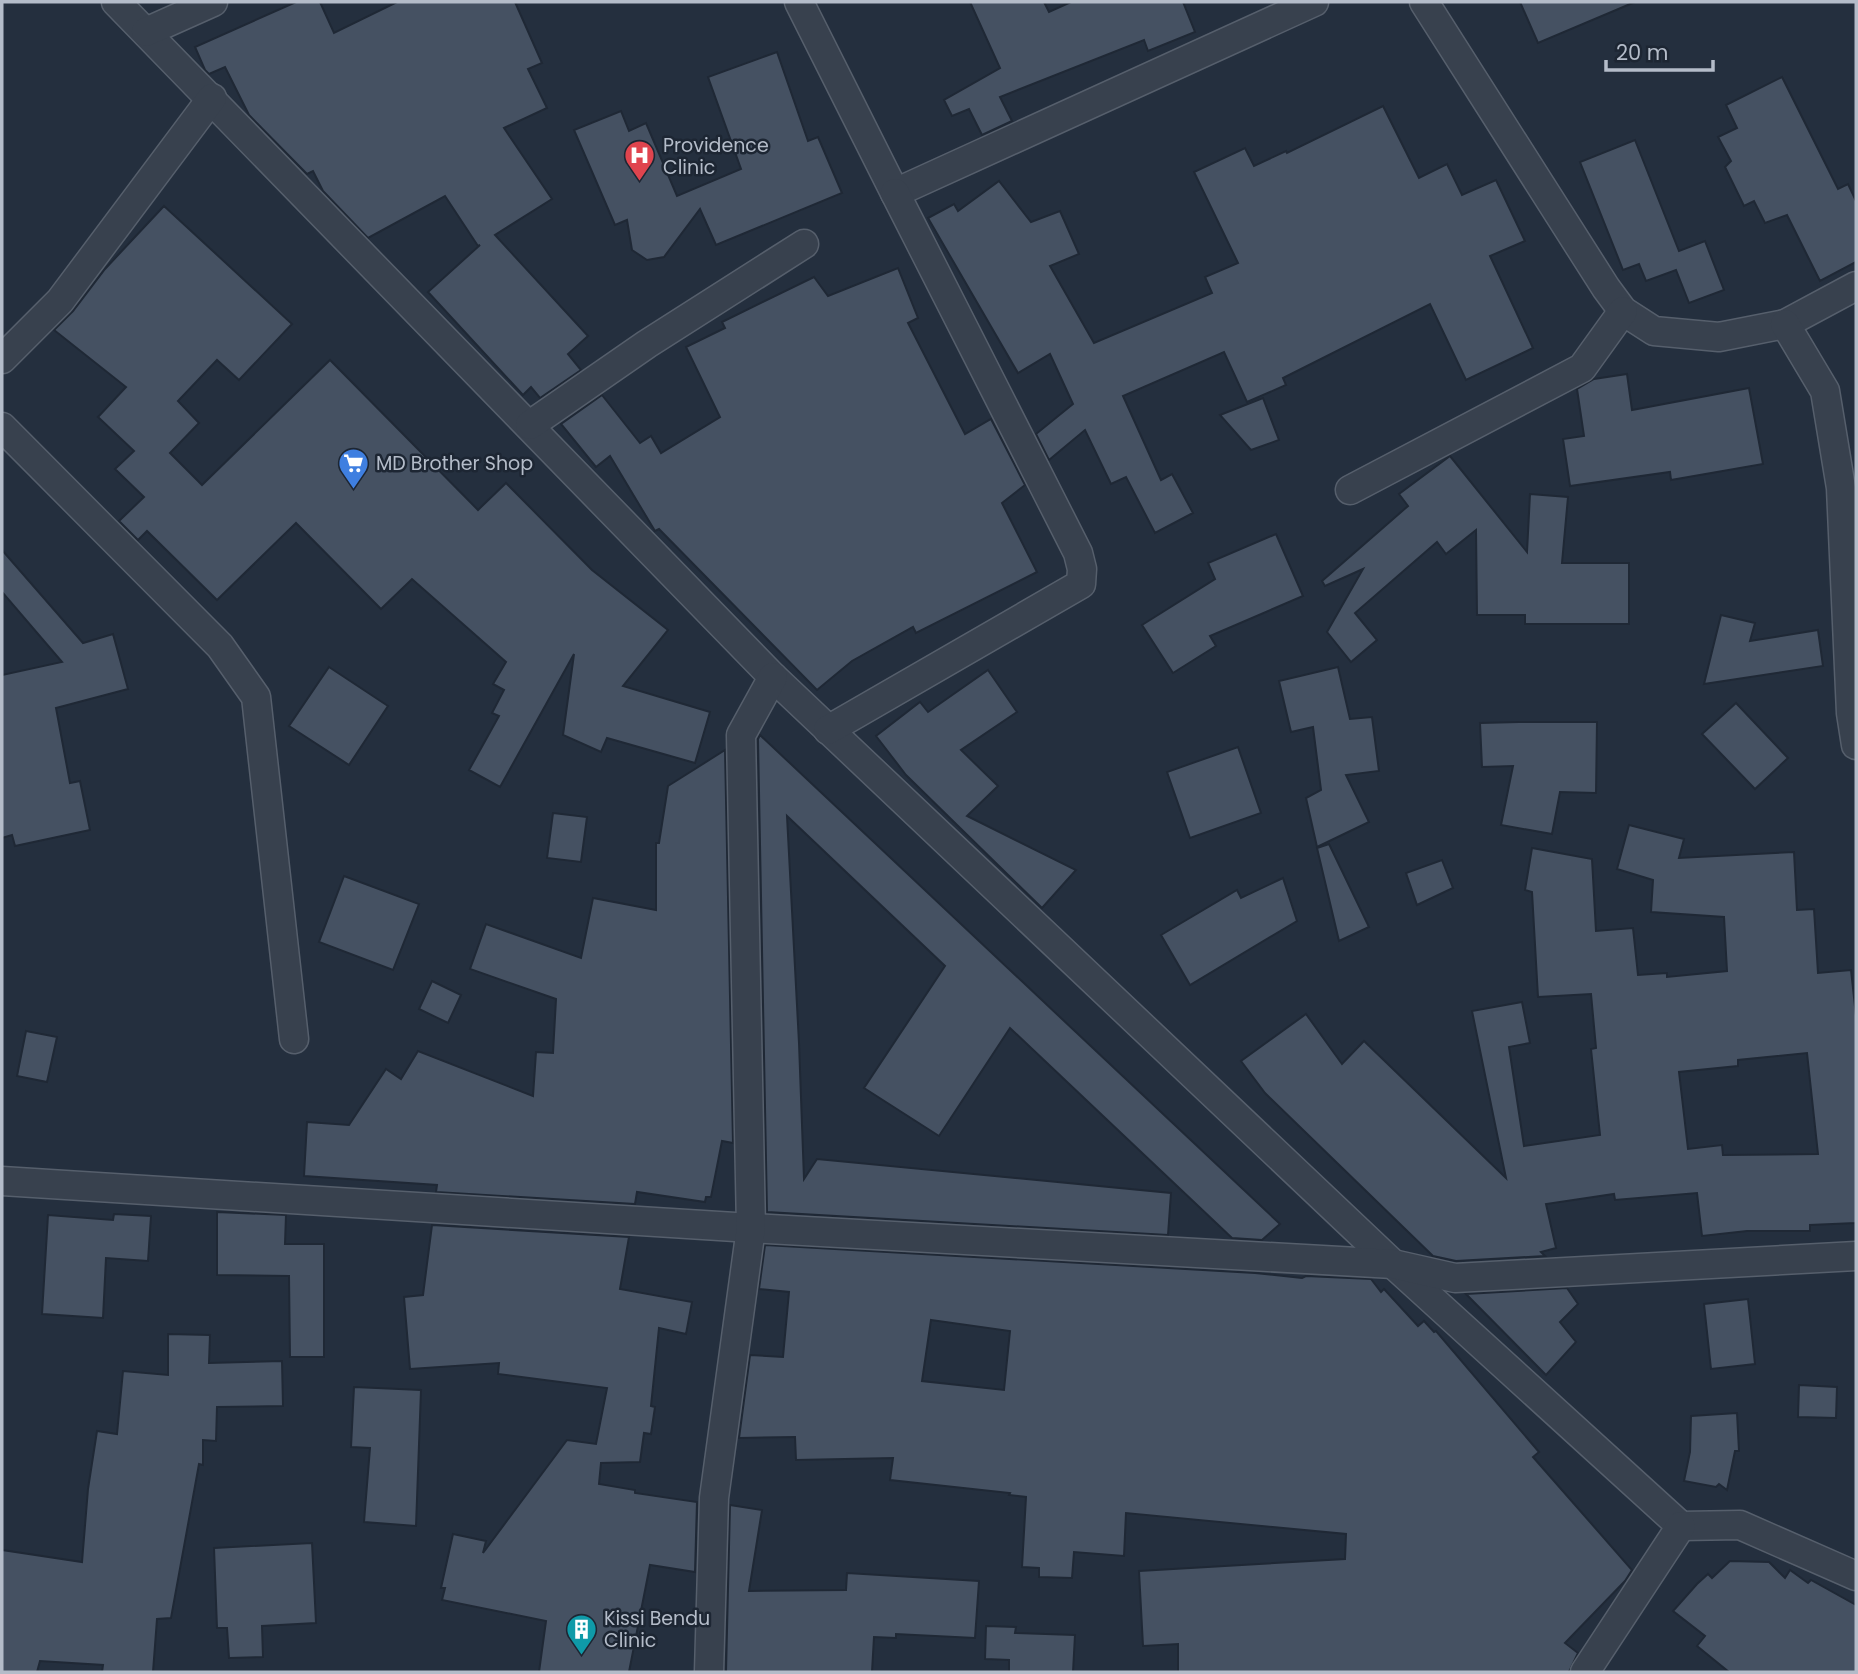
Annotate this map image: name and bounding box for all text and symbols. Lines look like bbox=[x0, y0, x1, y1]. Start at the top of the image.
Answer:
scale bar bbox=[1606, 28, 1713, 72]
text: 20 m bbox=[1616, 38, 1669, 67]
place label: Providence Clinic bbox=[663, 132, 769, 181]
hospital icon: Providence Clinic bbox=[623, 139, 657, 183]
supermarket icon: MD Brother Shop bbox=[336, 446, 370, 490]
place label: MD Brother Shop bbox=[376, 450, 533, 477]
place label: Kissi Bendu Clinic bbox=[604, 1605, 710, 1654]
building icon: Kissi Bendu Clinic bbox=[564, 1612, 598, 1656]

